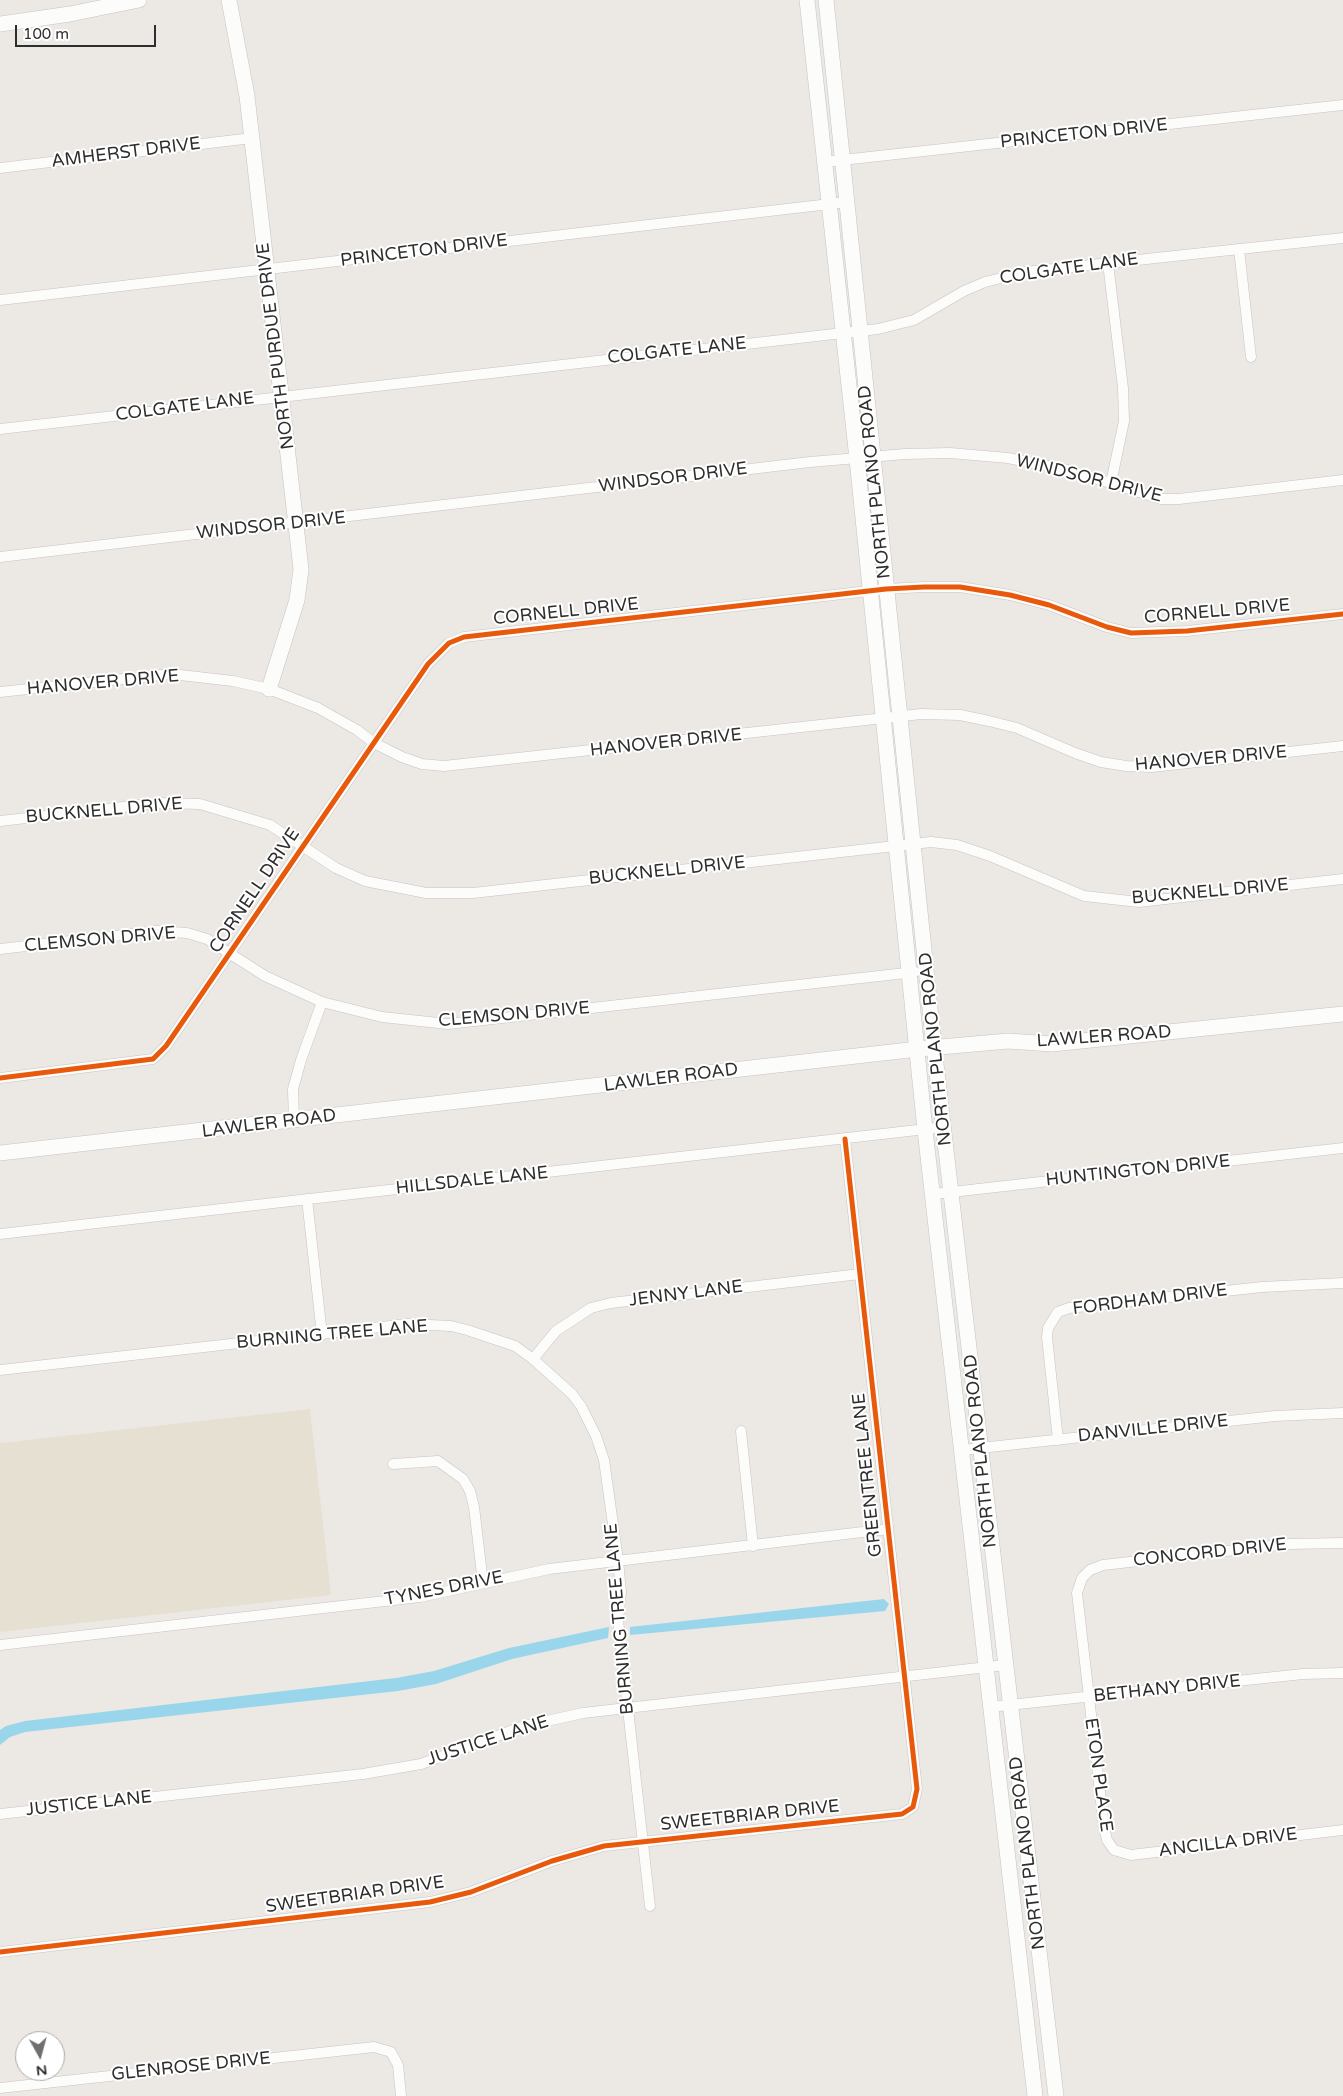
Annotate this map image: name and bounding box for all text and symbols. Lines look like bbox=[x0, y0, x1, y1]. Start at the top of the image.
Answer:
scale bar bbox=[18, 15, 159, 47]
text: 100 m bbox=[23, 25, 69, 43]
street label: PRINCETON DRIVE bbox=[999, 114, 1169, 154]
street label: AMHERST DRIVE bbox=[50, 133, 202, 173]
street label: PRINCETON DRIVE bbox=[339, 230, 509, 272]
street label: NORTH PURDUE DRIVE bbox=[253, 241, 299, 451]
street label: COLGATE LANE bbox=[998, 249, 1140, 289]
street label: COLGATE LANE bbox=[606, 333, 748, 369]
street label: NORTH PLANO ROAD bbox=[854, 384, 896, 580]
street label: COLGATE LANE bbox=[114, 388, 256, 426]
street label: WINDSOR DRIVE bbox=[1014, 450, 1164, 508]
street label: WINDSOR DRIVE bbox=[597, 458, 749, 498]
street label: WINDSOR DRIVE bbox=[195, 507, 347, 545]
street label: CORNELL DRIVE bbox=[492, 594, 640, 630]
street label: CORNELL DRIVE bbox=[1143, 595, 1291, 629]
street label: HANOVER DRIVE bbox=[26, 666, 180, 700]
street label: HANOVER DRIVE bbox=[589, 724, 743, 762]
street label: HANOVER DRIVE bbox=[1134, 742, 1288, 776]
street label: BUCKNELL DRIVE bbox=[25, 793, 183, 829]
street label: CORNELL DRIVE bbox=[205, 824, 305, 958]
street label: BUCKNELL DRIVE bbox=[588, 852, 746, 890]
street label: BUCKNELL DRIVE bbox=[1131, 874, 1289, 910]
street label: CLEMSON DRIVE bbox=[23, 923, 177, 957]
street label: NORTH PLANO ROAD bbox=[915, 951, 957, 1147]
street label: CLEMSON DRIVE bbox=[437, 998, 591, 1032]
street label: LAWLER ROAD bbox=[1036, 1022, 1172, 1052]
street label: LAWLER ROAD bbox=[603, 1059, 739, 1097]
street label: LAWLER ROAD bbox=[201, 1105, 337, 1143]
street label: HUNTINGTON DRIVE bbox=[1045, 1151, 1231, 1191]
street label: HILLSDALE LANE bbox=[395, 1162, 549, 1200]
street label: JENNY LANE bbox=[628, 1276, 744, 1312]
street label: FORDHAM DRIVE bbox=[1071, 1280, 1229, 1320]
street label: BURNING TREE LANE bbox=[235, 1316, 429, 1354]
street label: NORTH PLANO ROAD bbox=[960, 1353, 1002, 1549]
street label: GREENTREE LANE bbox=[849, 1392, 887, 1558]
street label: DANVILLE DRIVE bbox=[1077, 1410, 1229, 1448]
street label: BURNING TREE LANE bbox=[601, 1522, 639, 1716]
street label: CONCORD DRIVE bbox=[1132, 1534, 1288, 1572]
street label: TYNES DRIVE bbox=[383, 1567, 505, 1611]
street label: BETHANY DRIVE bbox=[1092, 1671, 1242, 1707]
street label: JUSTICE LANE bbox=[424, 1711, 552, 1771]
street label: ETON PLACE bbox=[1079, 1717, 1117, 1833]
street label: NORTH PLANO ROAD bbox=[1005, 1755, 1051, 1951]
street label: JUSTICE LANE bbox=[25, 1787, 153, 1821]
street label: SWEETBRIAR DRIVE bbox=[659, 1796, 841, 1836]
street label: ANCILLA DRIVE bbox=[1157, 1824, 1299, 1862]
street label: SWEETBRIAR DRIVE bbox=[264, 1872, 446, 1918]
north arrow bbox=[15, 2031, 65, 2081]
street label: GLENROSE DRIVE bbox=[110, 2048, 272, 2086]
text: N bbox=[35, 2061, 48, 2080]

